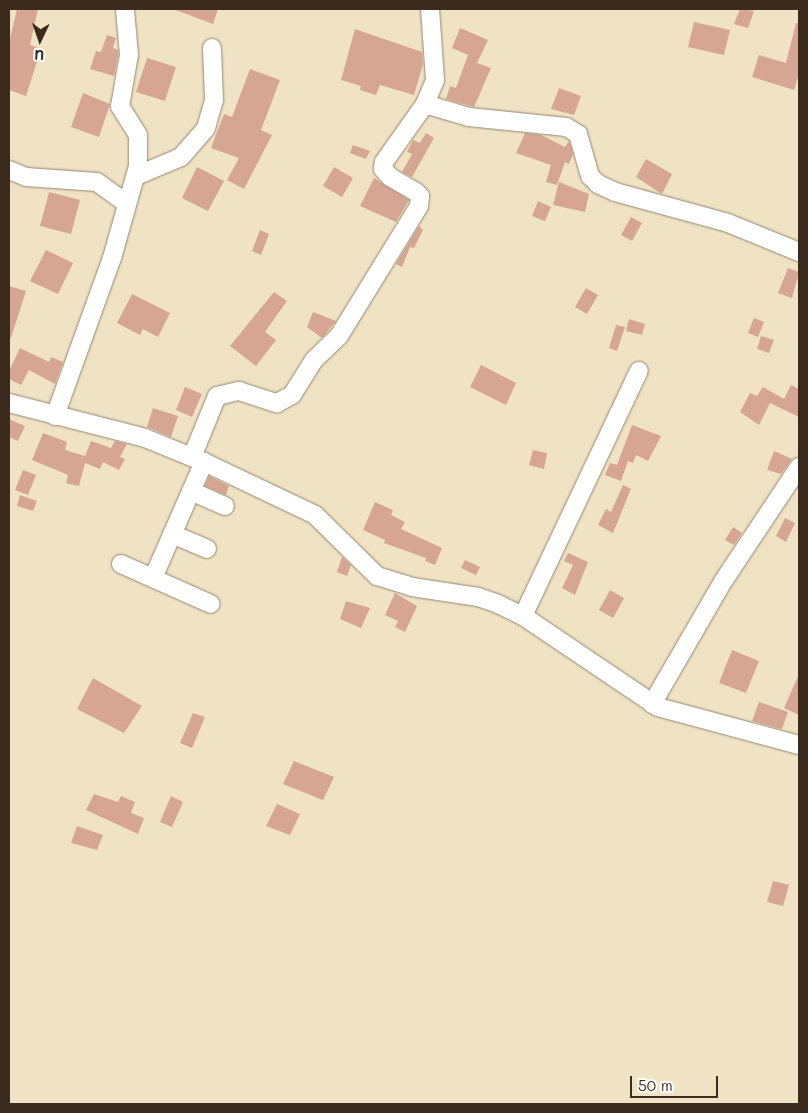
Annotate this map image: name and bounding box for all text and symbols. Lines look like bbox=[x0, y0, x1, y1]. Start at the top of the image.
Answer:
north arrow bbox=[15, 15, 65, 65]
text: U bbox=[34, 46, 45, 65]
scale bar bbox=[633, 1066, 720, 1098]
text: 50 m bbox=[638, 1075, 673, 1095]

